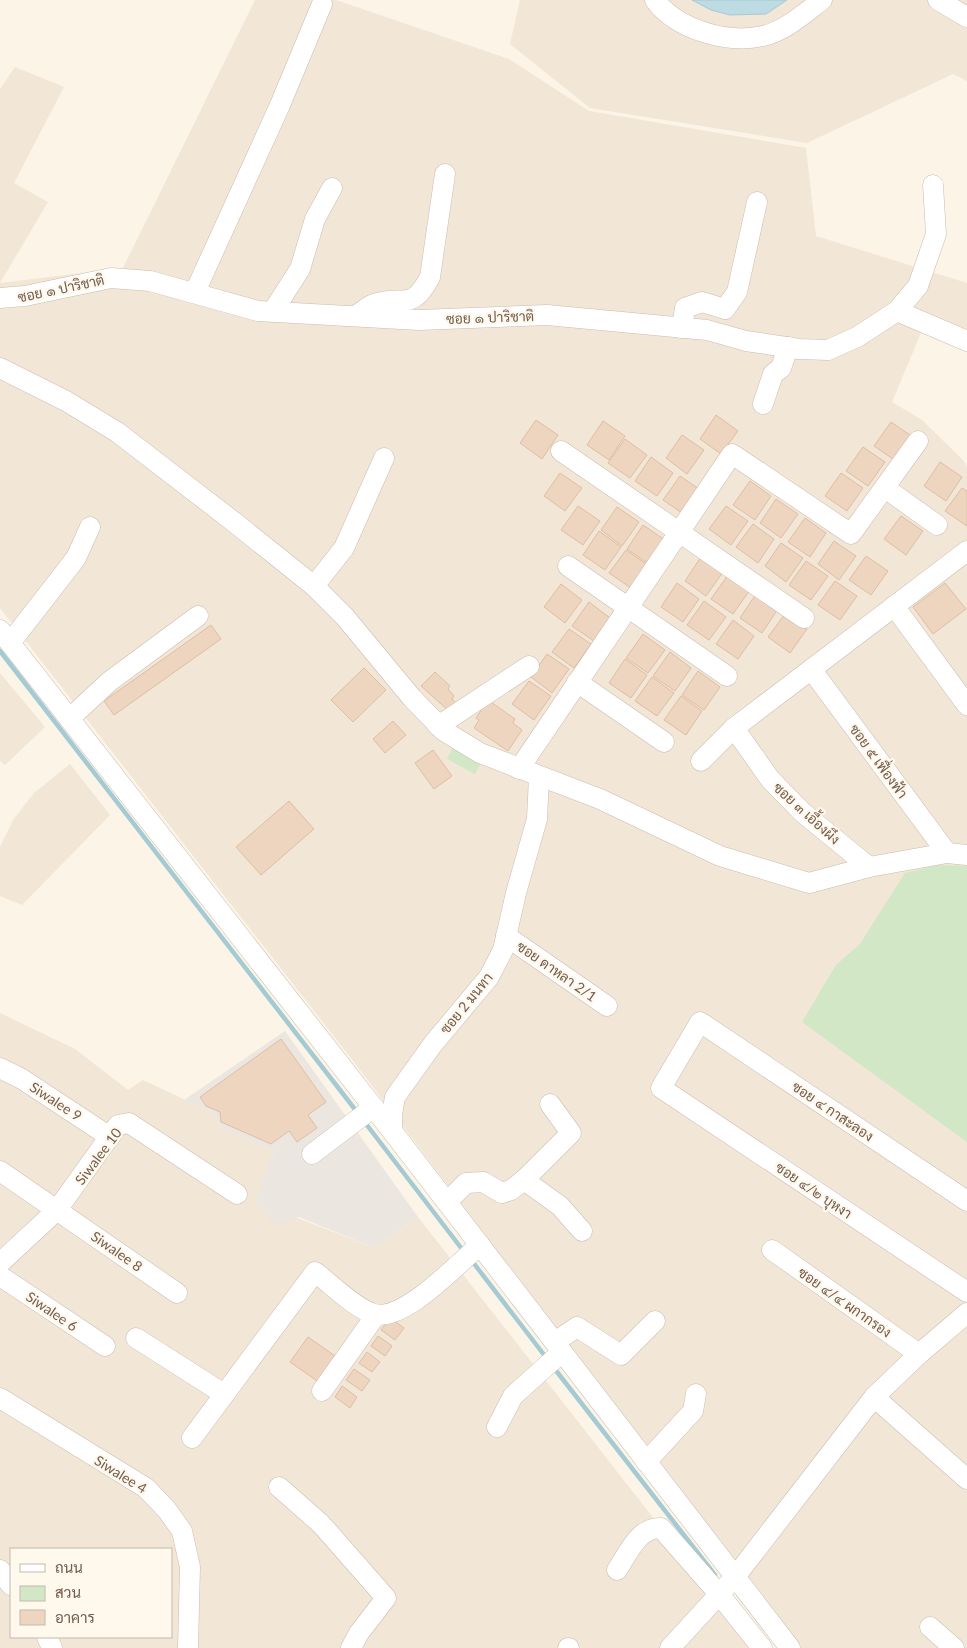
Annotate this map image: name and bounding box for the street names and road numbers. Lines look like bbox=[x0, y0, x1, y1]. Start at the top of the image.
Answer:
street label: ซอย ๑ ปาริชาติ bbox=[16, 271, 106, 305]
street label: ซอย ๑ ปาริชาติ bbox=[446, 307, 534, 327]
street label: ซอย ๕ เฟื่องฟ้า bbox=[846, 719, 914, 801]
street label: ซอย ๓ เอื้องผึง bbox=[770, 776, 846, 847]
street label: ซอย ดาหลา 2/1 bbox=[514, 937, 600, 1005]
street label: ซอย 2 มนทา bbox=[436, 969, 496, 1037]
street label: ซอย ๔ กาสะลอง bbox=[789, 1077, 877, 1145]
street label: Siwalee 9 bbox=[27, 1078, 85, 1124]
street label: Siwalee 10 bbox=[71, 1124, 125, 1188]
street label: ซอย ๔/๒ บุหงา bbox=[771, 1158, 855, 1223]
street label: Siwalee 8 bbox=[88, 1227, 146, 1275]
street label: ซอย ๔/๔ ผกากรอง bbox=[795, 1263, 895, 1341]
street label: Siwalee 6 bbox=[23, 1288, 81, 1334]
street label: Siwalee 4 bbox=[92, 1451, 150, 1497]

